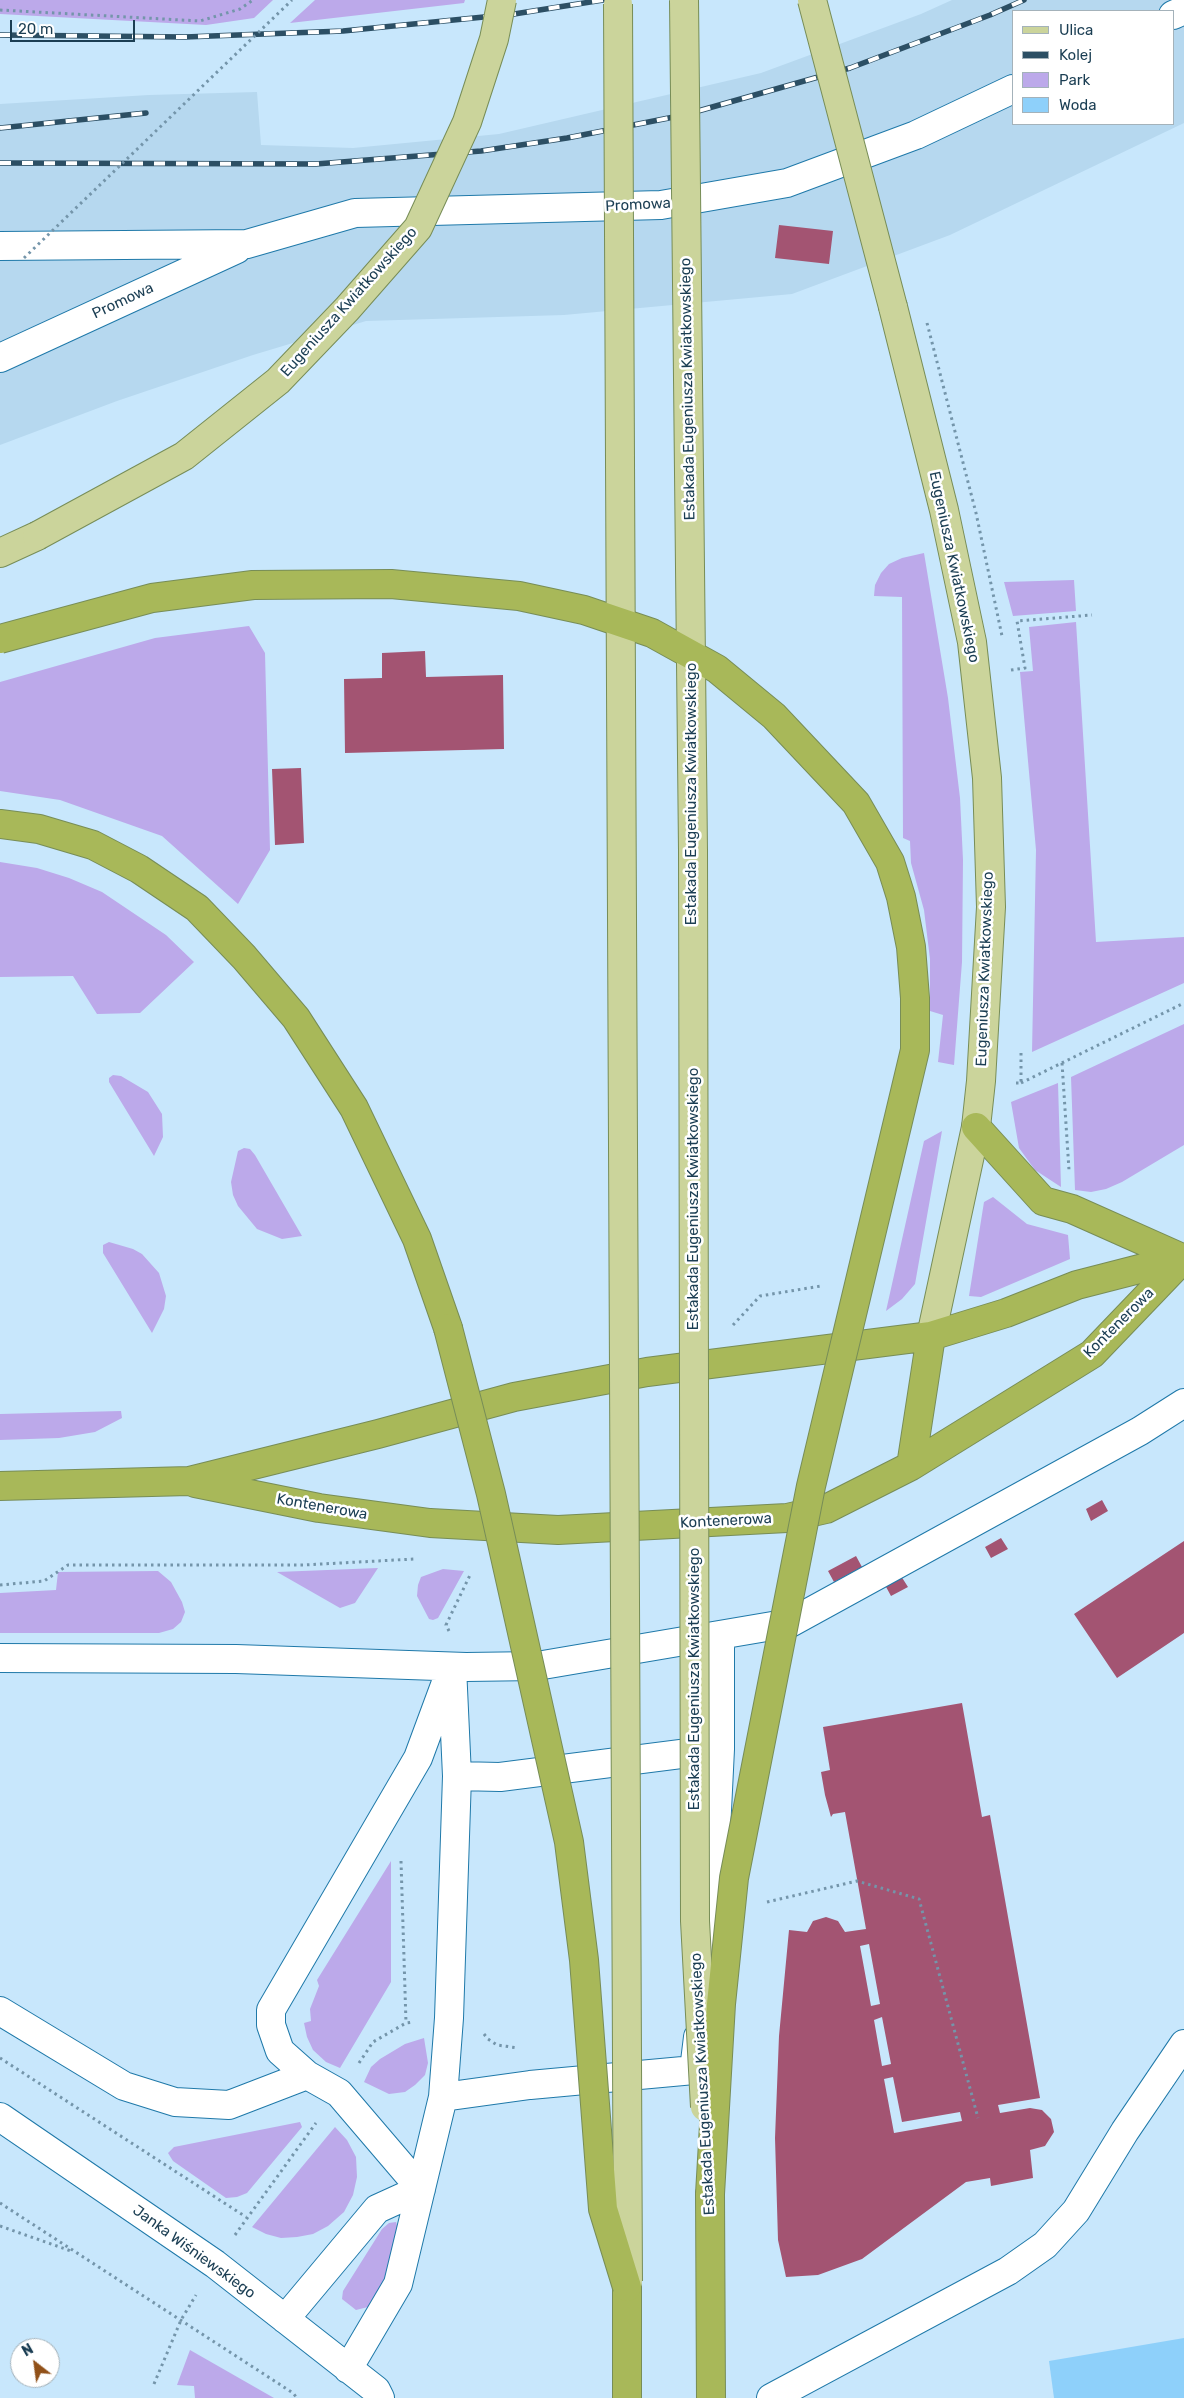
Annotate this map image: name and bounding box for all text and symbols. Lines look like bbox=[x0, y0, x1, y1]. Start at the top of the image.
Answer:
scale bar bbox=[12, 10, 138, 42]
legend bbox=[1012, 10, 1174, 125]
text: 20 m bbox=[18, 20, 53, 38]
text: Ulica bbox=[1059, 21, 1093, 39]
text: Kolej bbox=[1059, 46, 1092, 64]
text: Park bbox=[1059, 71, 1090, 89]
text: Woda bbox=[1059, 96, 1097, 114]
street label: Promowa bbox=[605, 194, 671, 216]
street label: Eugeniusza Kwiatkowskiego bbox=[277, 223, 421, 381]
street label: Estakada Eugeniusza Kwiatkowskiego bbox=[677, 258, 699, 520]
street label: Promowa bbox=[89, 279, 157, 323]
street label: Eugeniusza Kwiatkowskiego bbox=[925, 470, 983, 664]
street label: Estakada Eugeniusza Kwiatkowskiego bbox=[683, 663, 701, 925]
street label: Eugeniusza Kwiatkowskiego bbox=[973, 871, 997, 1067]
street label: Estakada Eugeniusza Kwiatkowskiego bbox=[685, 1068, 703, 1330]
street label: Kontenerowa bbox=[1080, 1284, 1158, 1362]
street label: Kontenerowa bbox=[275, 1490, 369, 1524]
street label: Kontenerowa bbox=[680, 1510, 772, 1532]
street label: Estakada Eugeniusza Kwiatkowskiego bbox=[686, 1548, 704, 1810]
street label: Estakada Eugeniusza Kwiatkowskiego bbox=[687, 1952, 719, 2216]
street label: Janka Wiśniewskiego bbox=[129, 2201, 259, 2303]
north arrow bbox=[10, 2338, 60, 2388]
text: N bbox=[19, 2341, 36, 2360]

